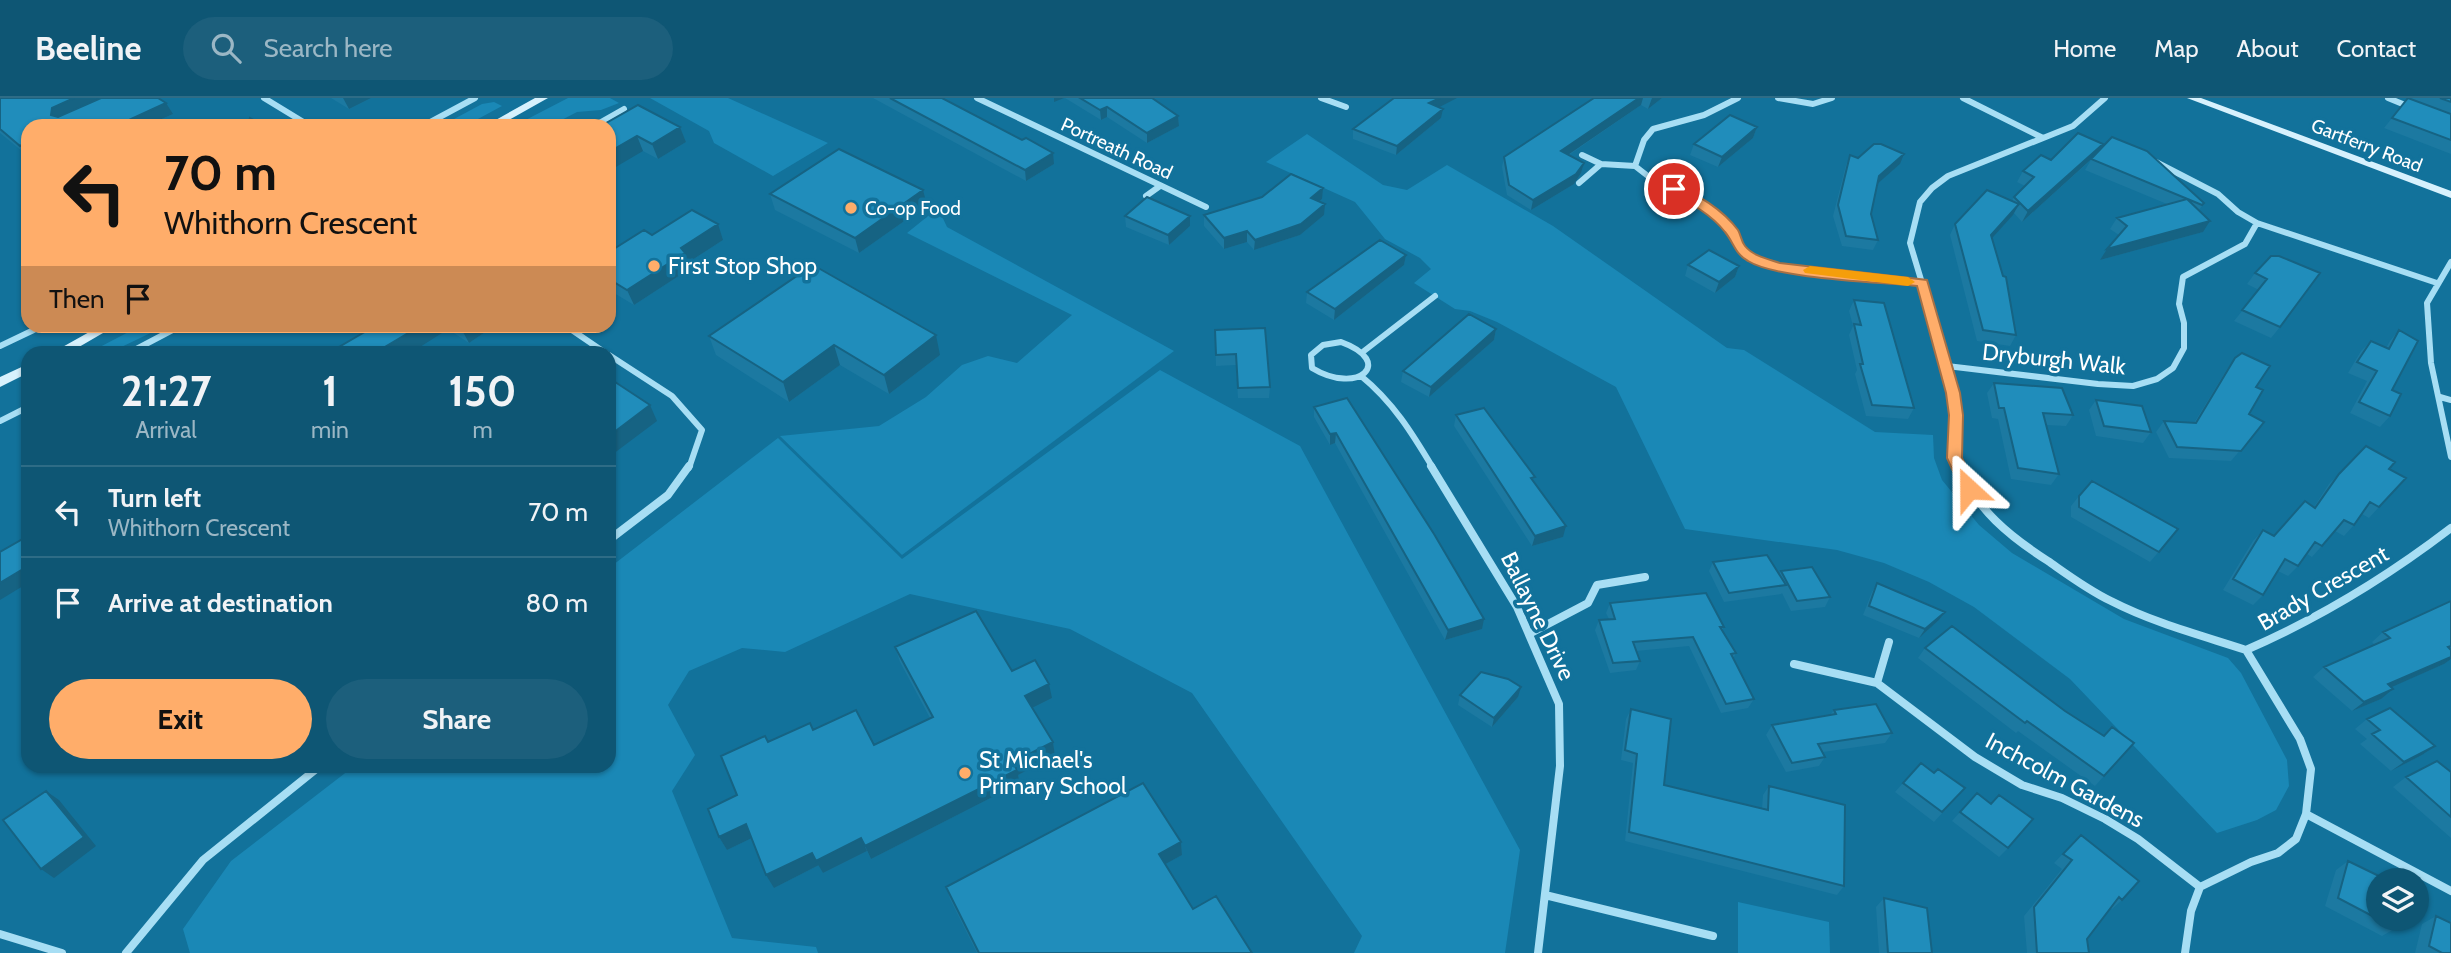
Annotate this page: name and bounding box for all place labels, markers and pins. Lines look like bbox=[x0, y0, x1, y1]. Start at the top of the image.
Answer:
pin bbox=[1644, 159, 1704, 219]
place label: Co-op Food bbox=[865, 197, 961, 220]
marker: Co-op Food bbox=[843, 200, 859, 216]
place label: First Stop Shop bbox=[668, 252, 817, 280]
marker: First Stop Shop bbox=[646, 258, 662, 274]
place label: St Michael's Primary School bbox=[979, 746, 1127, 800]
marker: St Michael's Primary School bbox=[957, 765, 973, 781]

